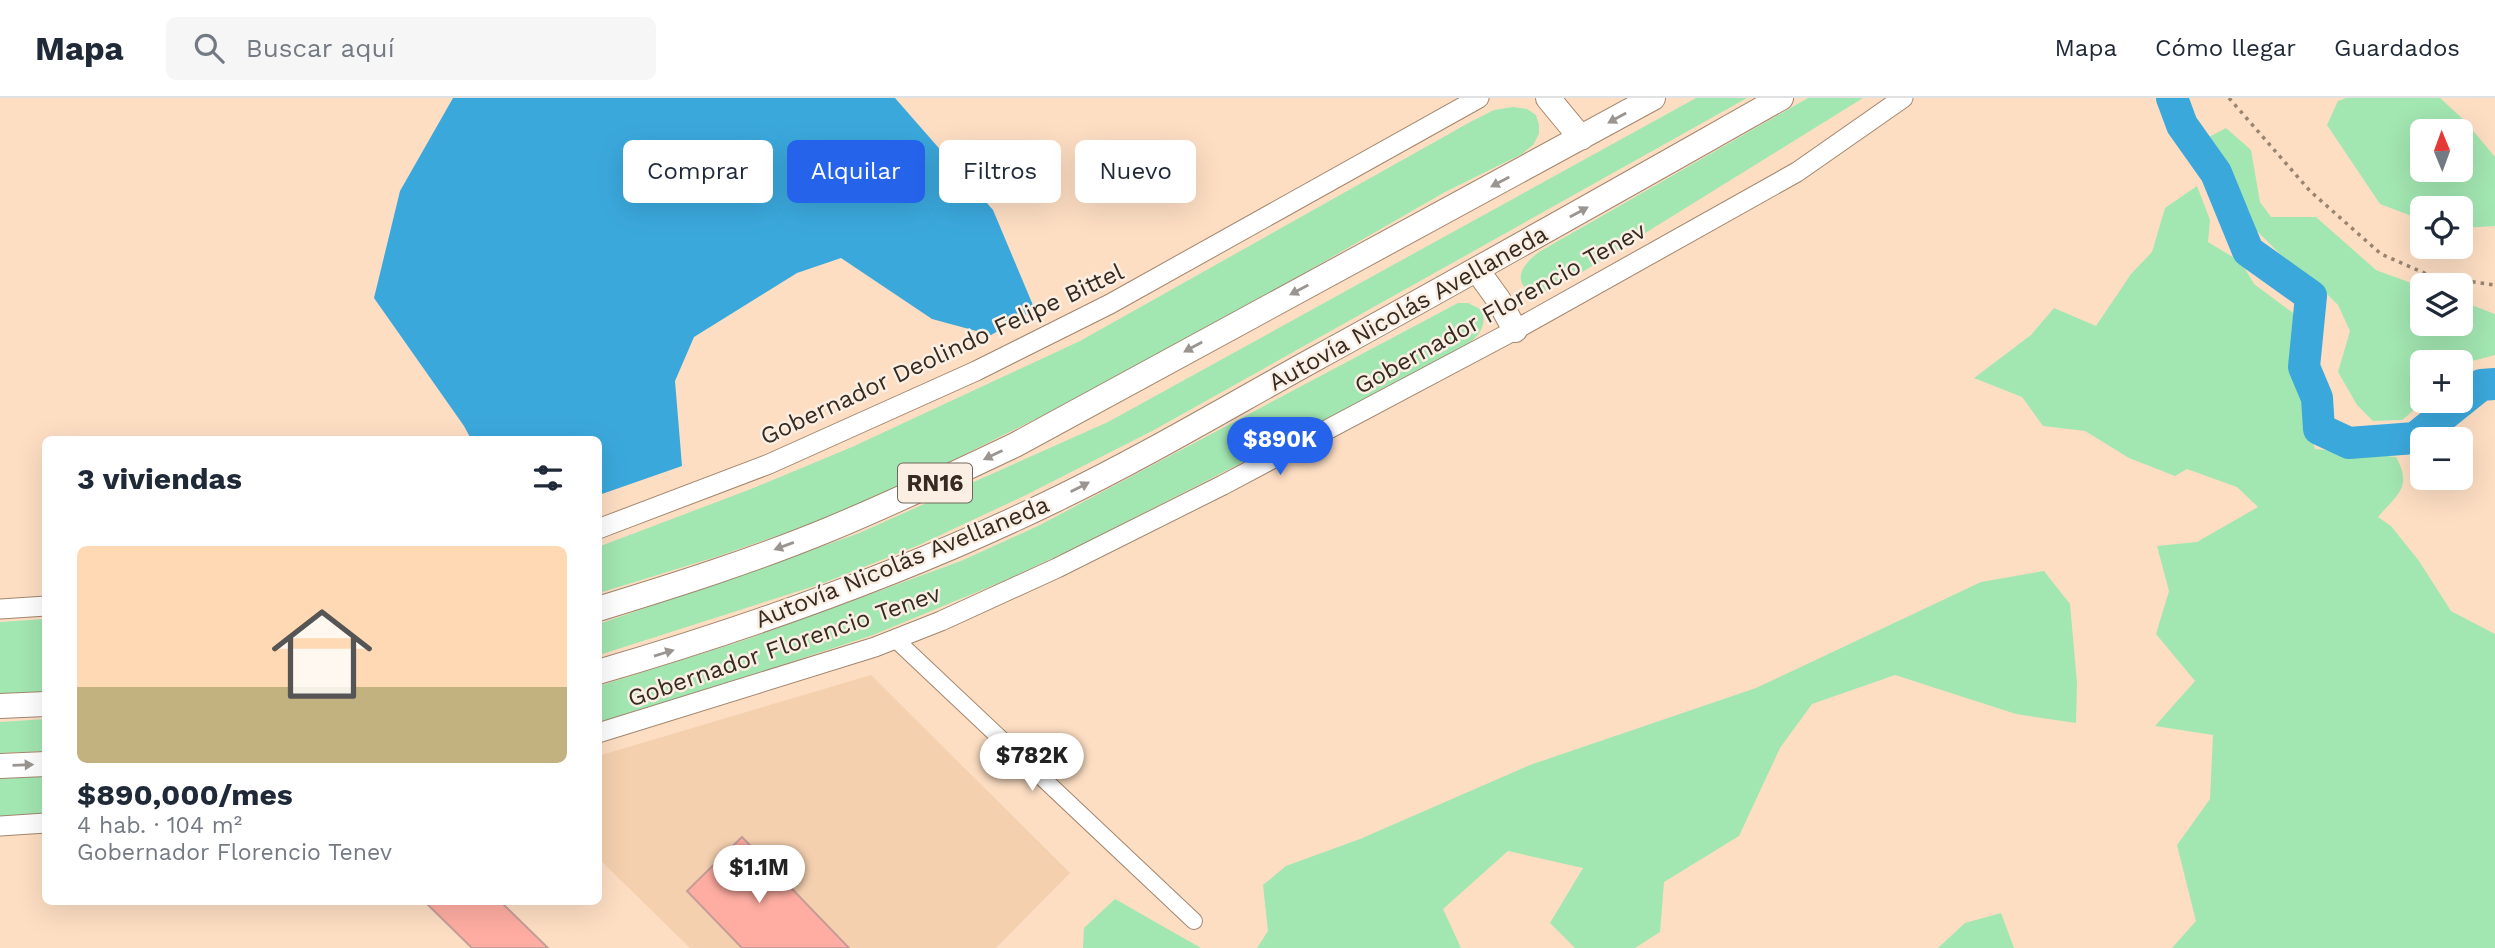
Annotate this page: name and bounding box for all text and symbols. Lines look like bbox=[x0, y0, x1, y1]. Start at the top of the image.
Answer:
search box bbox=[166, 17, 656, 80]
text: Mapa bbox=[35, 29, 124, 68]
icon: search bbox=[190, 29, 228, 67]
text: Buscar aquí bbox=[246, 33, 395, 63]
text: Mapa bbox=[2055, 34, 2117, 62]
text: Cómo llegar bbox=[2155, 34, 2296, 62]
text: Guardados bbox=[2334, 34, 2460, 62]
one-way arrow bbox=[1607, 112, 1627, 124]
north arrow bbox=[2410, 119, 2473, 182]
map controls bbox=[2410, 119, 2473, 490]
chip: Comprar bbox=[623, 140, 773, 203]
chip: Alquilar bbox=[787, 140, 925, 203]
chip: Filtros bbox=[939, 140, 1061, 203]
chip: Nuevo bbox=[1075, 140, 1196, 203]
one-way arrow bbox=[1490, 176, 1510, 188]
button: locate bbox=[2410, 196, 2473, 259]
one-way arrow bbox=[1570, 206, 1589, 218]
street label: Gobernador Florencio Tenev bbox=[1350, 216, 1651, 400]
street label: Autovía Nicolás Avellaneda bbox=[1264, 219, 1552, 397]
street label: Gobernador Deolindo Felipe Bittel bbox=[756, 257, 1129, 451]
button: layers bbox=[2410, 273, 2473, 336]
one-way arrow bbox=[1290, 284, 1309, 296]
one-way arrow bbox=[1183, 342, 1203, 353]
button: + bbox=[2410, 350, 2473, 413]
pin: $890K bbox=[1231, 418, 1329, 477]
text: $890K bbox=[1243, 426, 1317, 453]
button: − bbox=[2410, 427, 2473, 490]
one-way arrow bbox=[983, 449, 1003, 461]
icon: filters bbox=[529, 459, 567, 497]
text: 3 viviendas bbox=[77, 461, 242, 496]
road number: RN16 bbox=[898, 464, 972, 502]
one-way arrow bbox=[1070, 482, 1090, 493]
street label: Autovía Nicolás Avellaneda bbox=[751, 490, 1053, 634]
one-way arrow bbox=[774, 541, 795, 552]
street label: Gobernador Florencio Tenev bbox=[624, 579, 944, 713]
icon: home bbox=[259, 591, 385, 717]
one-way arrow bbox=[654, 647, 675, 657]
pin: $782K bbox=[983, 734, 1081, 793]
text: $782K bbox=[996, 742, 1068, 769]
one-way arrow bbox=[12, 759, 34, 770]
text: $890,000/mes bbox=[77, 777, 293, 812]
text: 4 hab. · 104 m² bbox=[77, 812, 242, 839]
text: Gobernador Florencio Tenev bbox=[77, 839, 392, 866]
pin: $1.1M bbox=[710, 846, 808, 905]
text: $1.1M bbox=[729, 854, 789, 881]

